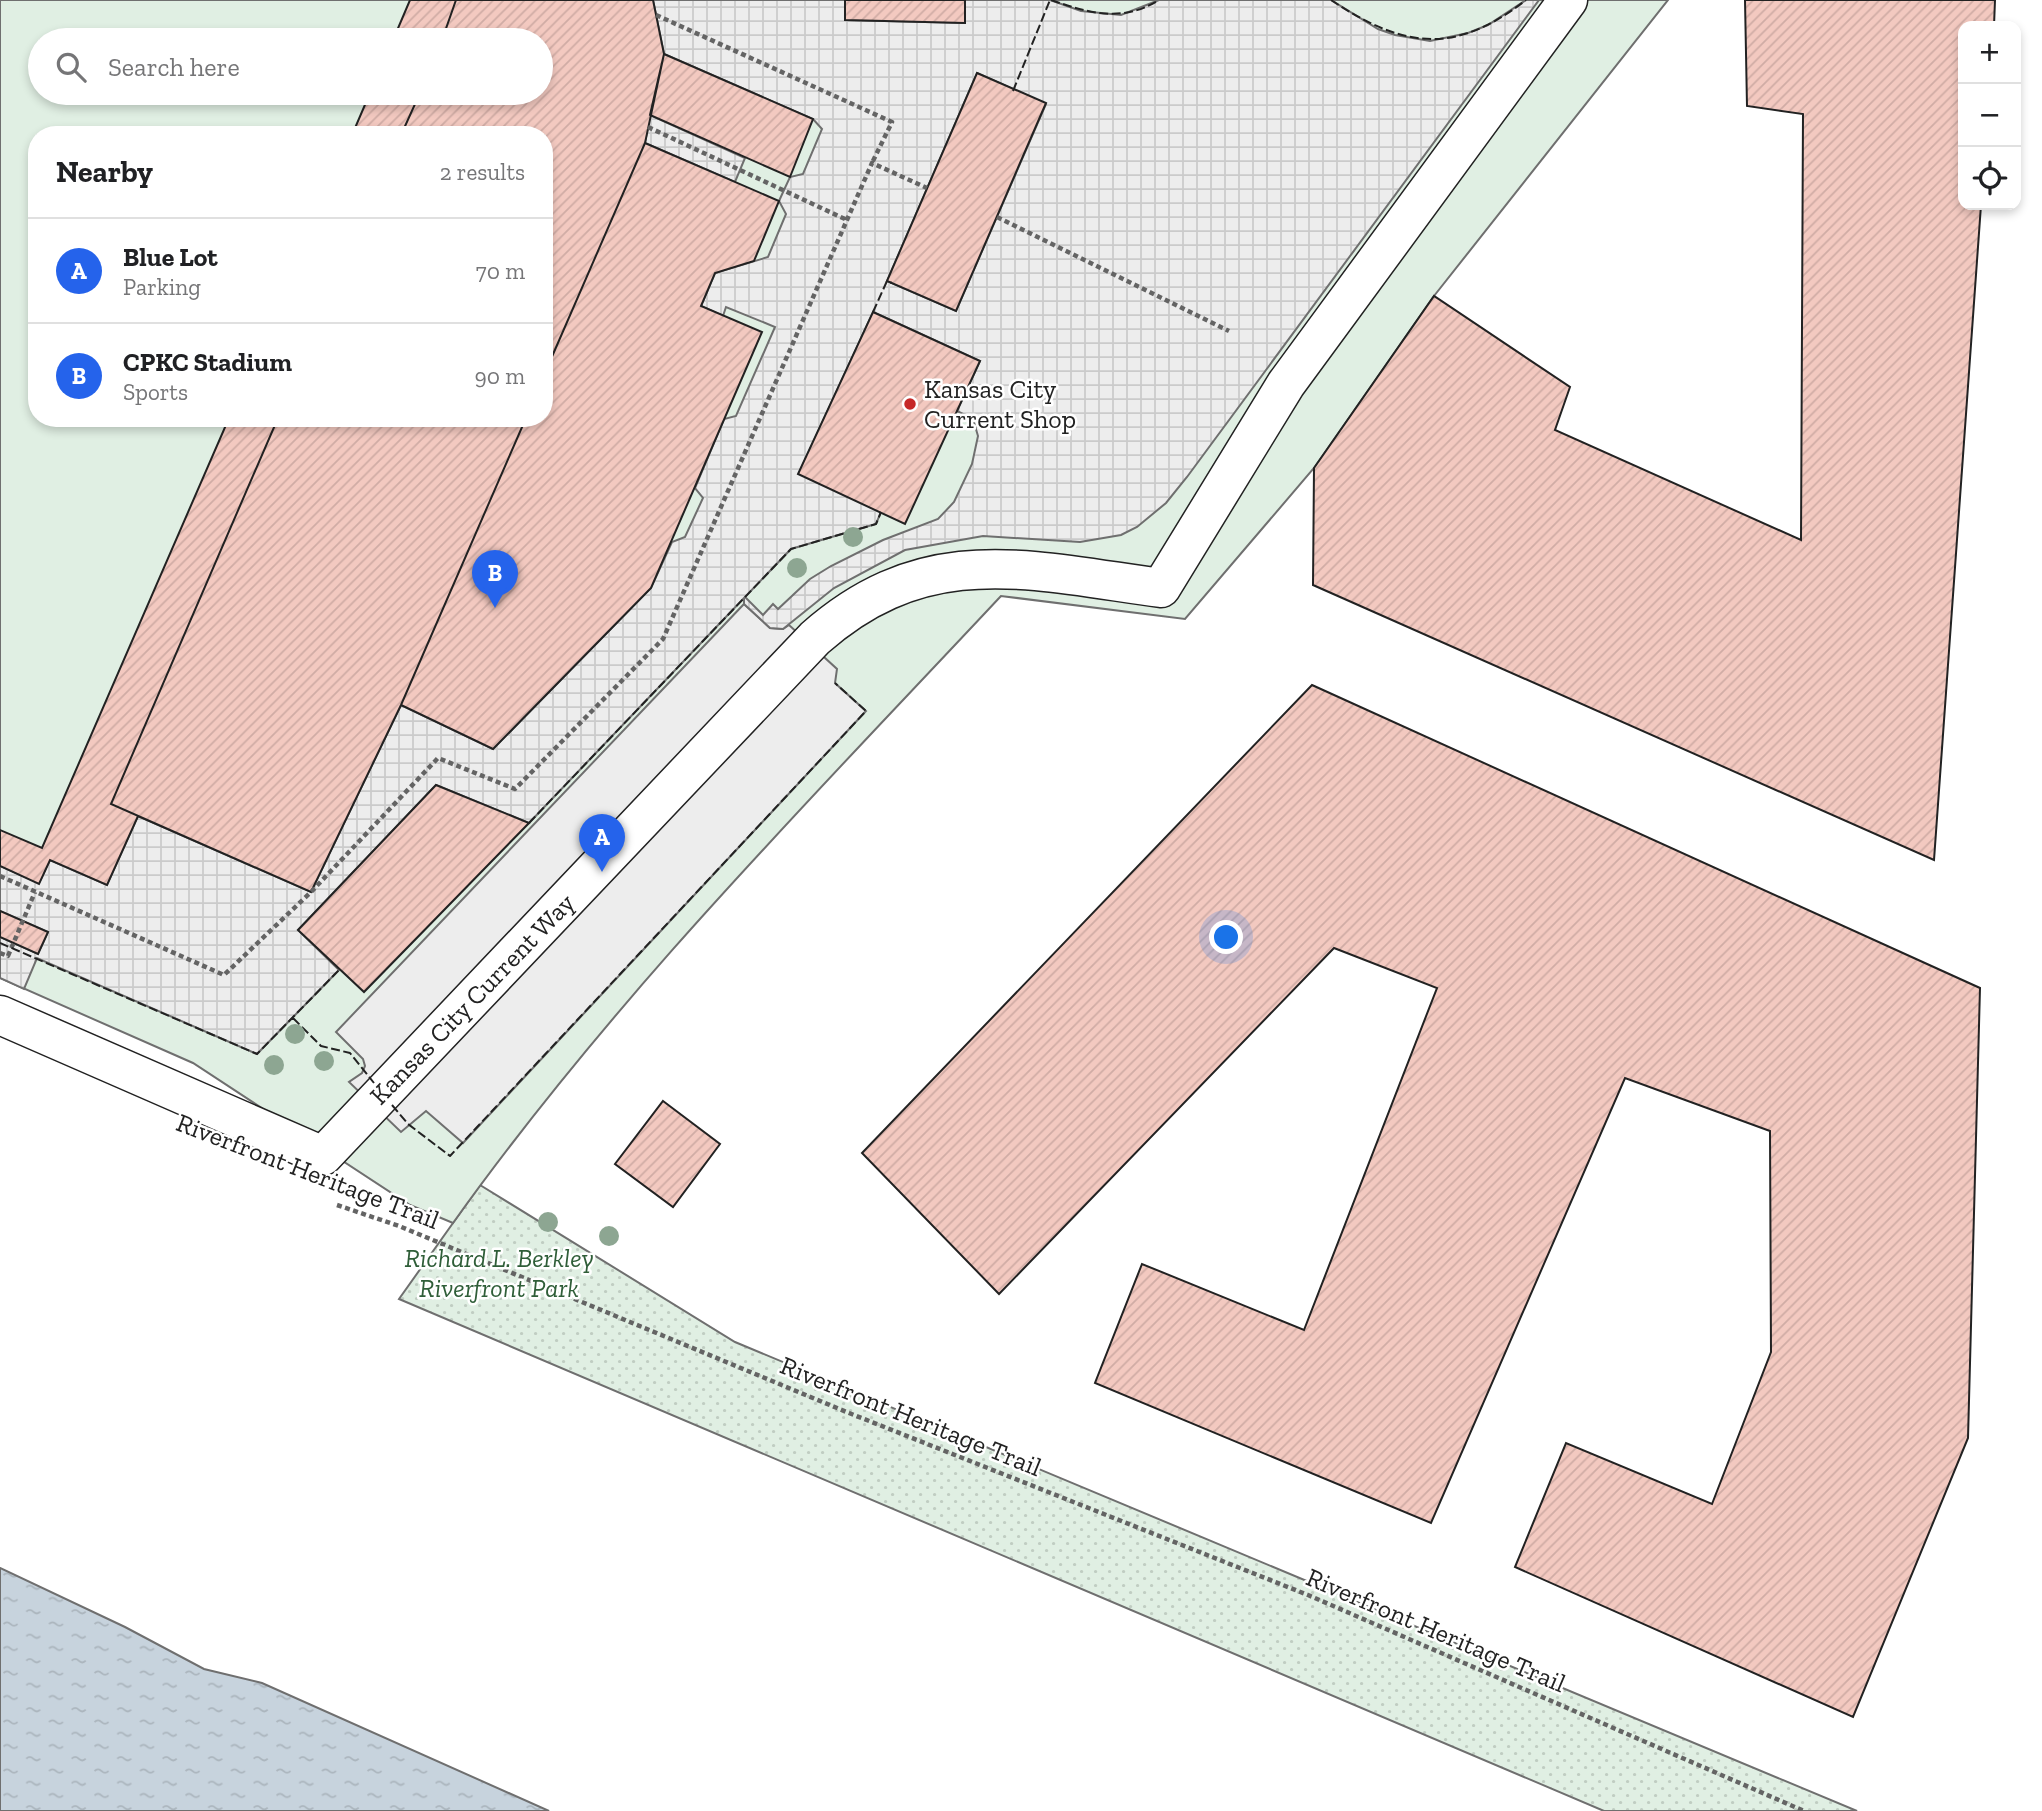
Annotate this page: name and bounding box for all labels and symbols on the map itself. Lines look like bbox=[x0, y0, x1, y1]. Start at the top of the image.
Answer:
place label: Kansas City Current Shop bbox=[924, 373, 1076, 435]
marker: Kansas City Current Shop bbox=[902, 396, 918, 412]
pin: B bbox=[472, 550, 518, 608]
pin: A bbox=[579, 814, 625, 872]
street label: Kansas City Current Way bbox=[363, 886, 582, 1111]
your location bbox=[1209, 920, 1243, 954]
street label: Riverfront Heritage Trail bbox=[172, 1106, 444, 1236]
park label: Richard L. Berkley Riverfront Park bbox=[404, 1242, 594, 1304]
street label: Riverfront Heritage Trail bbox=[776, 1349, 1046, 1483]
street label: Riverfront Heritage Trail bbox=[1301, 1561, 1571, 1699]

